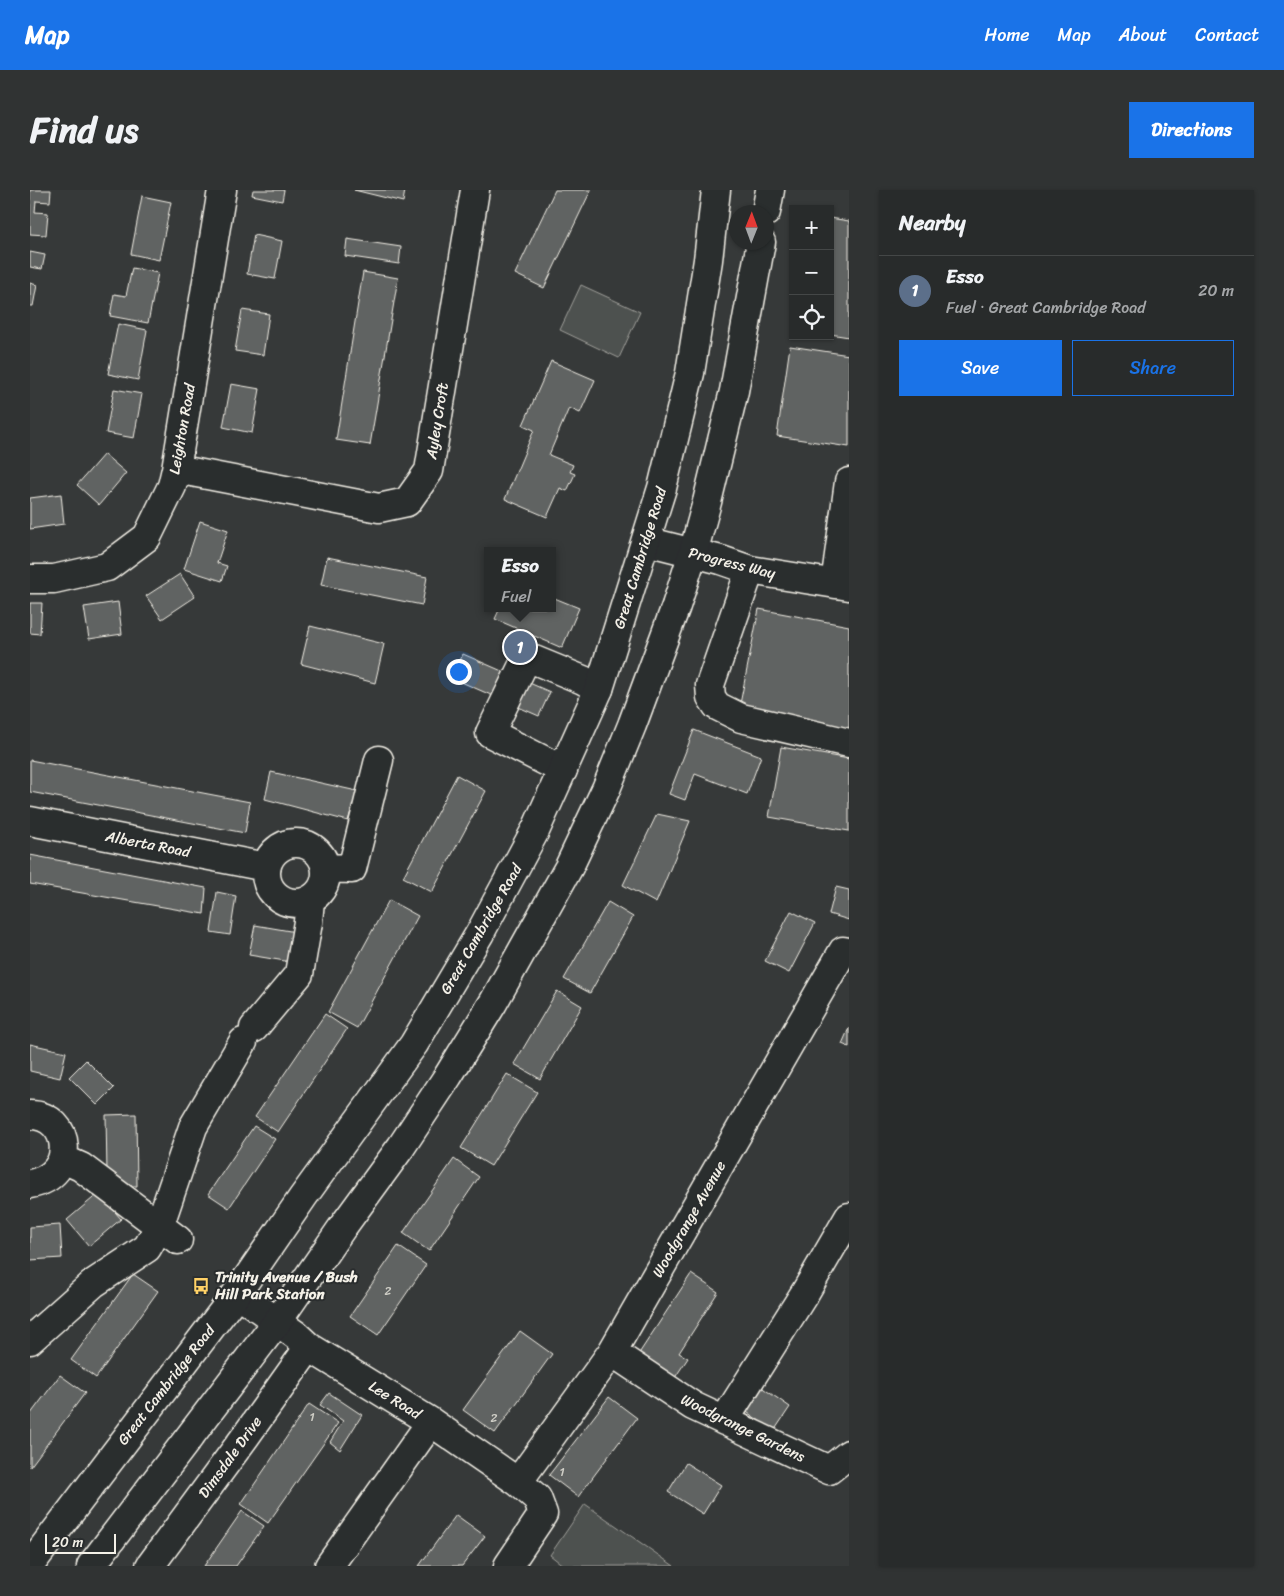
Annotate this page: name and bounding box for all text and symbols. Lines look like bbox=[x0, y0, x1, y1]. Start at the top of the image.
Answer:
text: Map bbox=[25, 14, 69, 56]
text: Home bbox=[985, 19, 1030, 51]
text: Map bbox=[1058, 19, 1091, 51]
text: About bbox=[1119, 19, 1167, 51]
text: Contact bbox=[1195, 19, 1259, 51]
text: Find us bbox=[30, 99, 138, 161]
button: Directions bbox=[1129, 102, 1254, 158]
text: Nearby bbox=[899, 204, 965, 242]
north arrow bbox=[729, 205, 774, 250]
map controls bbox=[789, 205, 834, 340]
button: + bbox=[789, 205, 834, 250]
button: − bbox=[789, 250, 834, 295]
text: Esso bbox=[946, 260, 984, 293]
text: 1 bbox=[912, 276, 918, 305]
text: 20 m bbox=[1198, 276, 1234, 305]
text: Fuel · Great Cambridge Road bbox=[946, 293, 1146, 322]
button: locate bbox=[789, 295, 834, 340]
button: Save bbox=[899, 340, 1062, 396]
button: Share bbox=[1072, 340, 1234, 396]
street label: Leighton Road bbox=[161, 380, 203, 476]
street label: Ayley Croft bbox=[418, 381, 456, 462]
street label: Great Cambridge Road bbox=[606, 483, 674, 632]
street label: Progress Way bbox=[686, 540, 779, 586]
popup bbox=[484, 547, 556, 612]
text: Esso bbox=[501, 549, 539, 582]
text: Fuel bbox=[501, 582, 531, 611]
pin: 1 bbox=[504, 628, 536, 666]
your location bbox=[446, 659, 472, 685]
street label: Alberta Road bbox=[102, 823, 194, 865]
street label: Great Cambridge Road bbox=[433, 858, 530, 999]
street label: Woodgrange Avenue bbox=[645, 1155, 733, 1282]
place label: Trinity Avenue / Bush Hill Park Station bbox=[214, 1264, 358, 1307]
bus stop icon: Trinity Avenue / Bush Hill Park Station bbox=[191, 1276, 211, 1296]
house number: 2 bbox=[385, 1280, 392, 1302]
street label: Great Cambridge Road bbox=[110, 1318, 222, 1451]
street label: Lee Road bbox=[363, 1374, 428, 1427]
street label: Woodgrange Gardens bbox=[676, 1387, 810, 1470]
house number: 1 bbox=[309, 1406, 315, 1428]
house number: 2 bbox=[491, 1407, 498, 1429]
street label: Dimsdale Drive bbox=[191, 1410, 269, 1504]
house number: 1 bbox=[559, 1461, 565, 1483]
text: 20 m bbox=[52, 1530, 83, 1555]
scale bar bbox=[45, 1531, 116, 1554]

